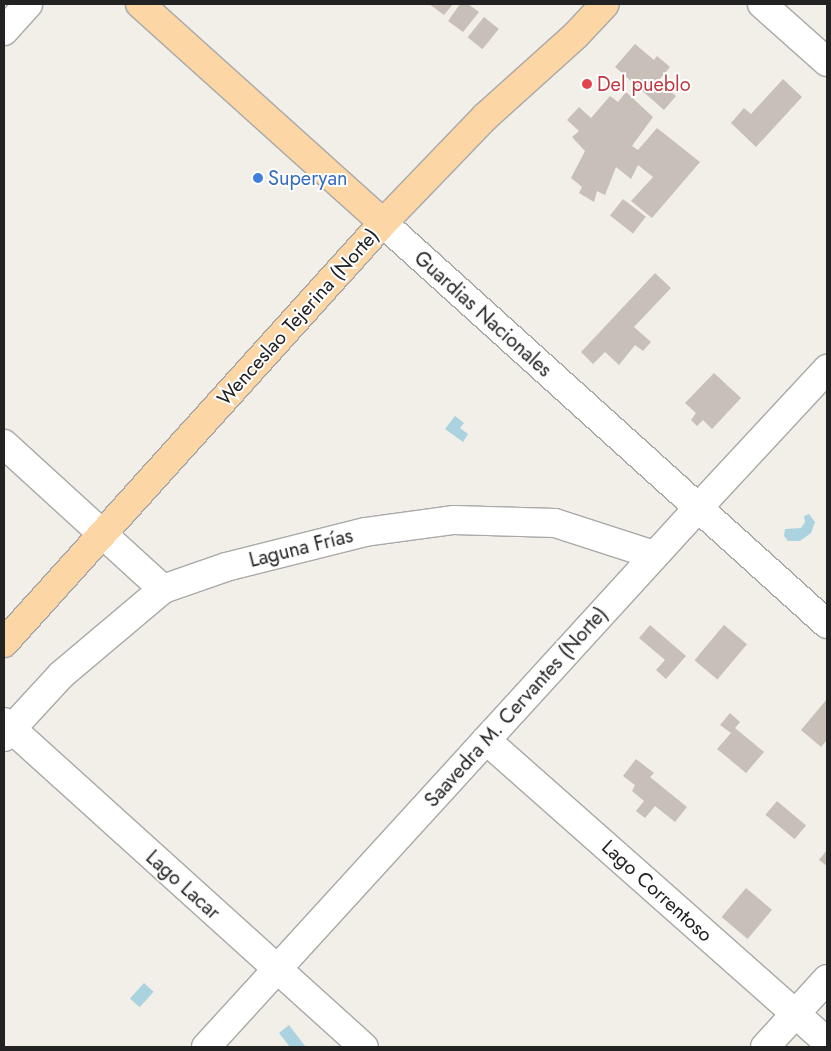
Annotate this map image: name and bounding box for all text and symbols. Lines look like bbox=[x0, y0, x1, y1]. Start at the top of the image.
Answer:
place label: Del pueblo bbox=[597, 72, 691, 96]
marker: Del pueblo bbox=[581, 78, 593, 90]
place label: Superyan bbox=[268, 166, 348, 190]
marker: Superyan bbox=[252, 172, 264, 184]
street label: Wenceslao Tejerina (Norte) bbox=[212, 224, 384, 410]
street label: Guardias Nacionales bbox=[409, 246, 557, 382]
street label: Laguna Frías bbox=[247, 524, 355, 572]
street label: Saavedra M. Cervantes (Norte) bbox=[420, 602, 612, 812]
street label: Lago Correntoso bbox=[597, 835, 717, 947]
street label: Lago Lacar bbox=[141, 845, 225, 925]

